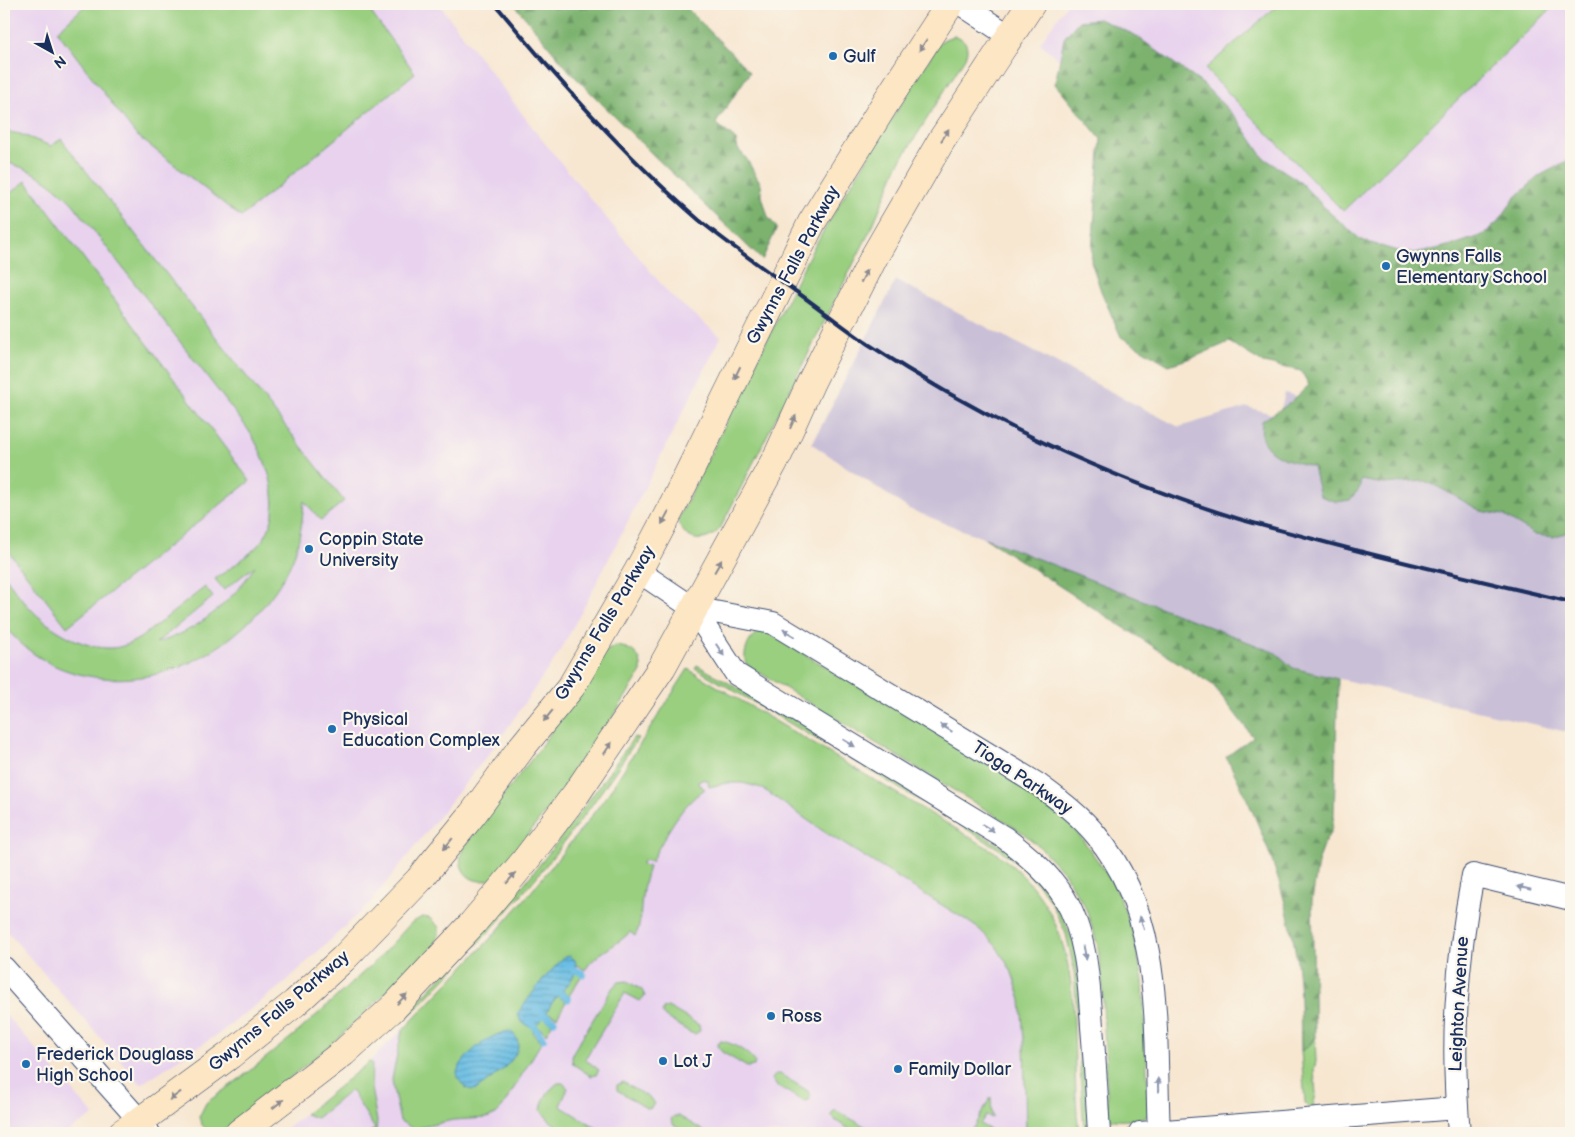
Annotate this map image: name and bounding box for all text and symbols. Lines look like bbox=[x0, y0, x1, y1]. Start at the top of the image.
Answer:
north arrow bbox=[28, 28, 78, 78]
one-way arrow bbox=[918, 38, 928, 51]
place label: Gulf bbox=[843, 46, 877, 67]
marker: Gulf bbox=[827, 50, 839, 62]
text: N bbox=[50, 52, 69, 72]
one-way arrow bbox=[940, 129, 950, 142]
street label: Gwynns Falls Parkway bbox=[742, 181, 844, 348]
place label: Gwynns Falls Elementary School bbox=[1396, 246, 1547, 288]
marker: Gwynns Falls Elementary School bbox=[1380, 260, 1392, 272]
one-way arrow bbox=[860, 269, 868, 283]
one-way arrow bbox=[733, 366, 741, 380]
one-way arrow bbox=[790, 415, 798, 429]
one-way arrow bbox=[661, 511, 669, 526]
place label: Coppin State University bbox=[319, 529, 424, 571]
street label: Gwynns Falls Parkway bbox=[550, 541, 660, 704]
marker: Coppin State University bbox=[303, 543, 315, 555]
one-way arrow bbox=[713, 560, 722, 573]
one-way arrow bbox=[782, 628, 795, 637]
one-way arrow bbox=[715, 643, 724, 656]
place label: Physical Education Complex bbox=[342, 709, 501, 751]
one-way arrow bbox=[542, 709, 553, 722]
marker: Physical Education Complex bbox=[326, 723, 338, 735]
one-way arrow bbox=[940, 724, 953, 733]
street label: Tioga Parkway bbox=[968, 737, 1077, 820]
one-way arrow bbox=[843, 739, 856, 748]
one-way arrow bbox=[603, 741, 612, 754]
one-way arrow bbox=[982, 823, 995, 832]
one-way arrow bbox=[443, 837, 454, 850]
one-way arrow bbox=[505, 872, 516, 885]
one-way arrow bbox=[1516, 883, 1531, 891]
one-way arrow bbox=[1137, 916, 1145, 931]
street label: Leighton Avenue bbox=[1445, 935, 1473, 1072]
one-way arrow bbox=[1080, 945, 1088, 961]
street label: Gwynns Falls Parkway bbox=[204, 946, 354, 1076]
one-way arrow bbox=[396, 993, 408, 1005]
place label: Ross bbox=[781, 1006, 822, 1027]
marker: Ross bbox=[765, 1010, 777, 1022]
place label: Frederick Douglass High School bbox=[36, 1044, 194, 1086]
place label: Lot J bbox=[673, 1051, 712, 1072]
marker: Lot J bbox=[657, 1055, 669, 1067]
marker: Frederick Douglass High School bbox=[20, 1058, 32, 1070]
place label: Family Dollar bbox=[908, 1059, 1011, 1080]
marker: Family Dollar bbox=[892, 1063, 904, 1075]
one-way arrow bbox=[1153, 1076, 1161, 1092]
one-way arrow bbox=[168, 1091, 182, 1101]
one-way arrow bbox=[271, 1098, 284, 1109]

